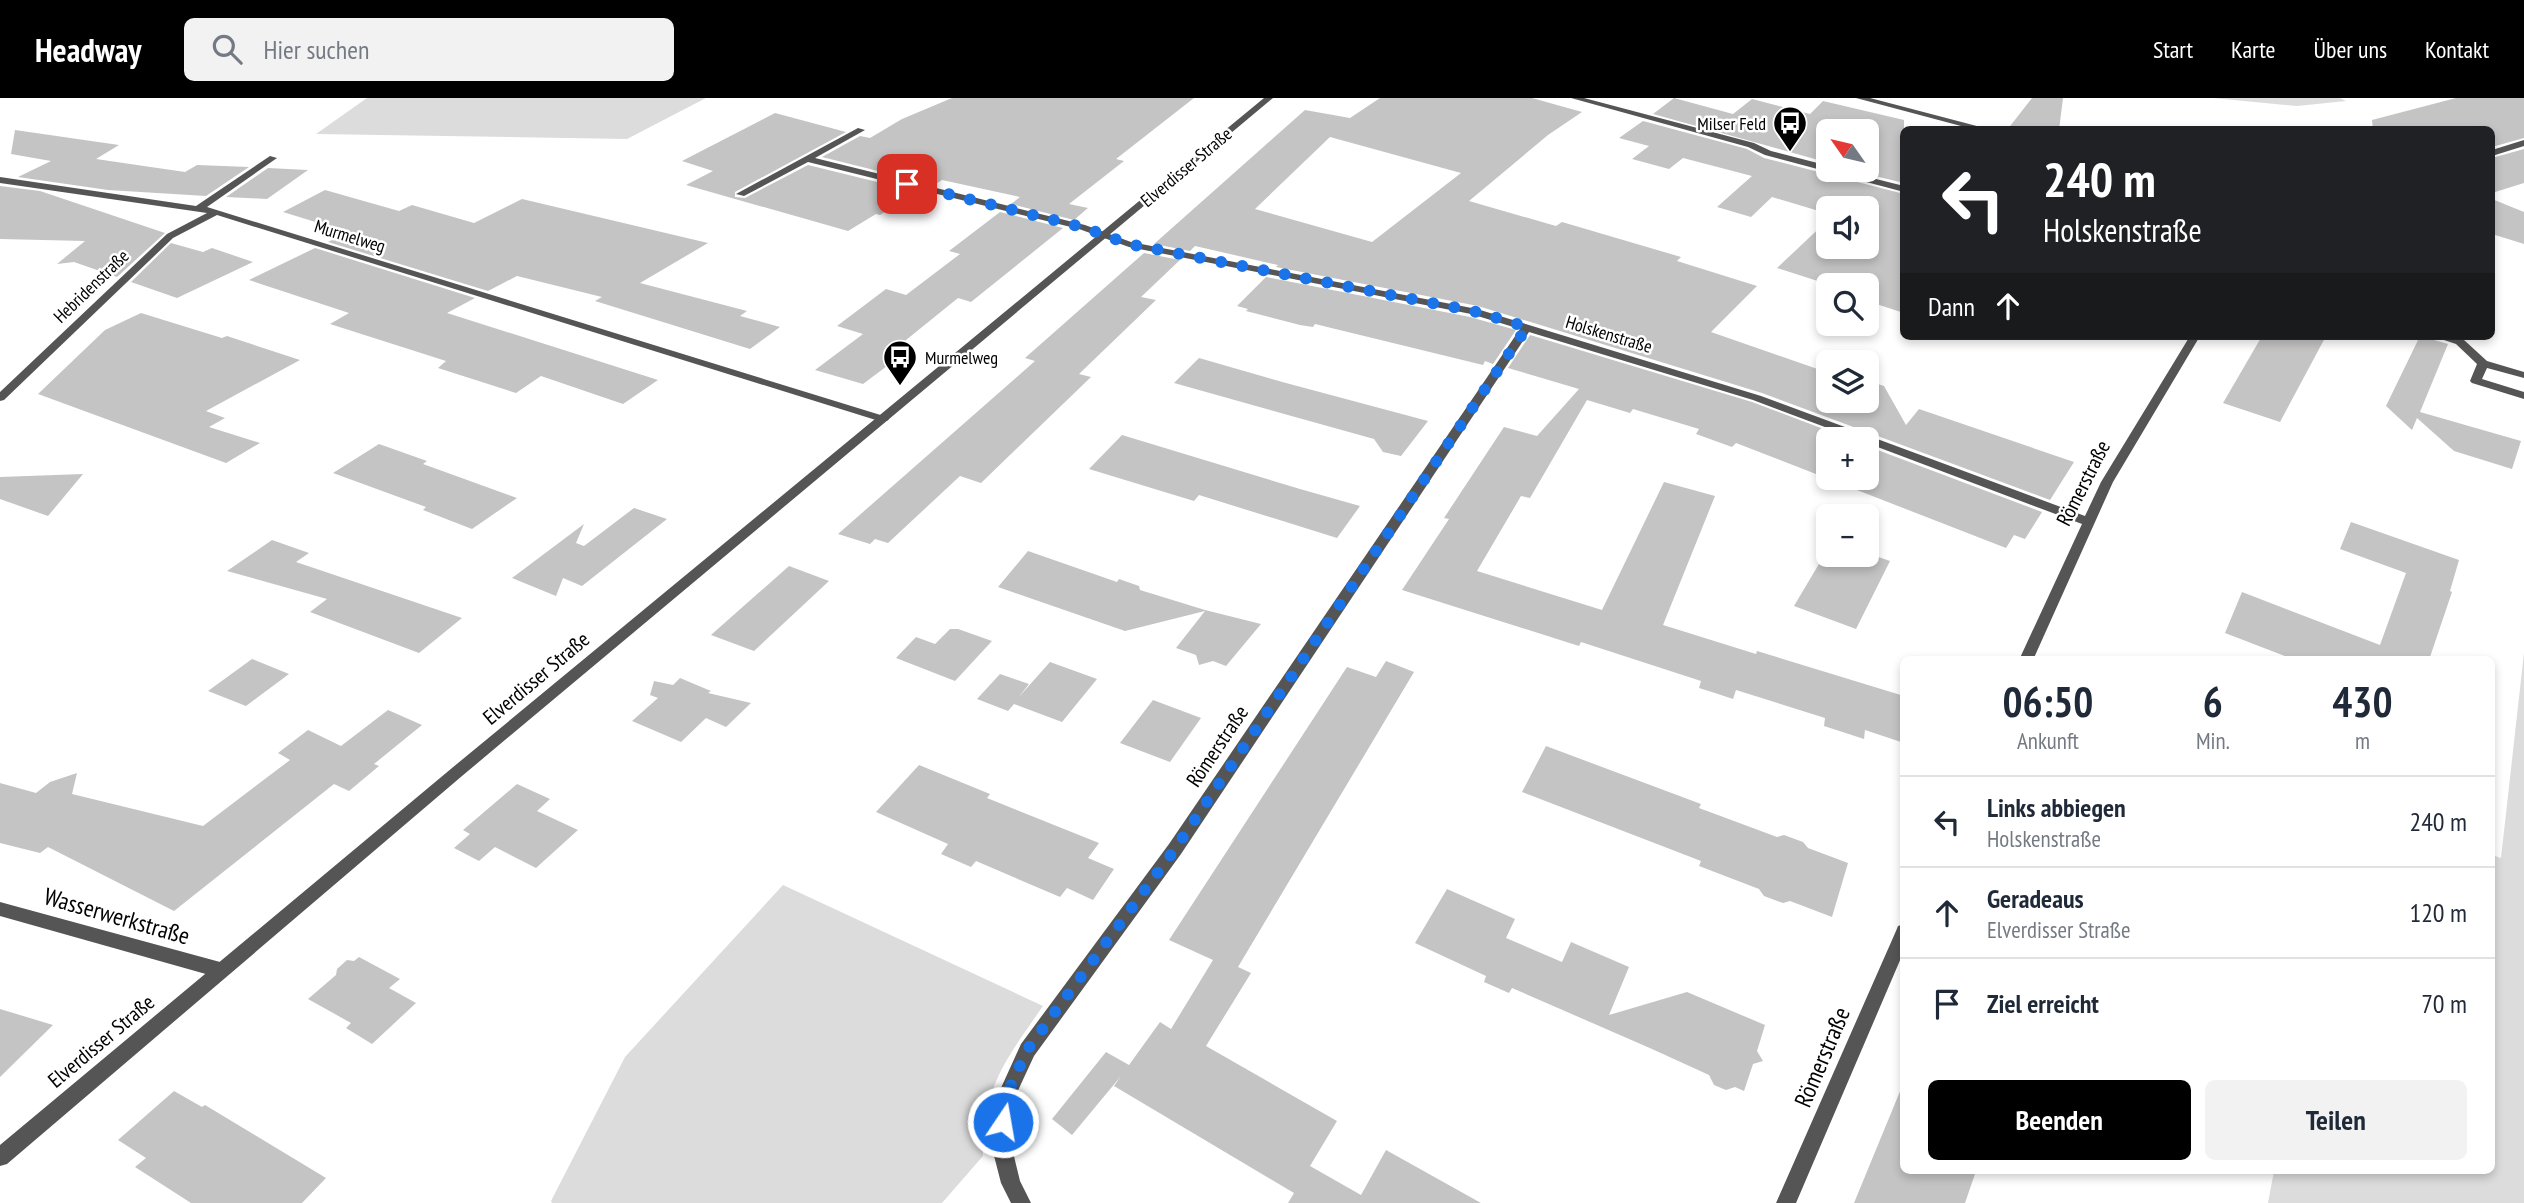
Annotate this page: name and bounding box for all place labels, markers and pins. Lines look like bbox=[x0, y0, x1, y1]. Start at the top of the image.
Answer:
bus stop icon: Milser Feld bbox=[1771, 104, 1809, 153]
place label: Milser Feld bbox=[1697, 112, 1766, 135]
pin bbox=[877, 154, 937, 214]
bus stop icon: Murmelweg bbox=[881, 338, 919, 387]
place label: Murmelweg bbox=[925, 346, 998, 369]

